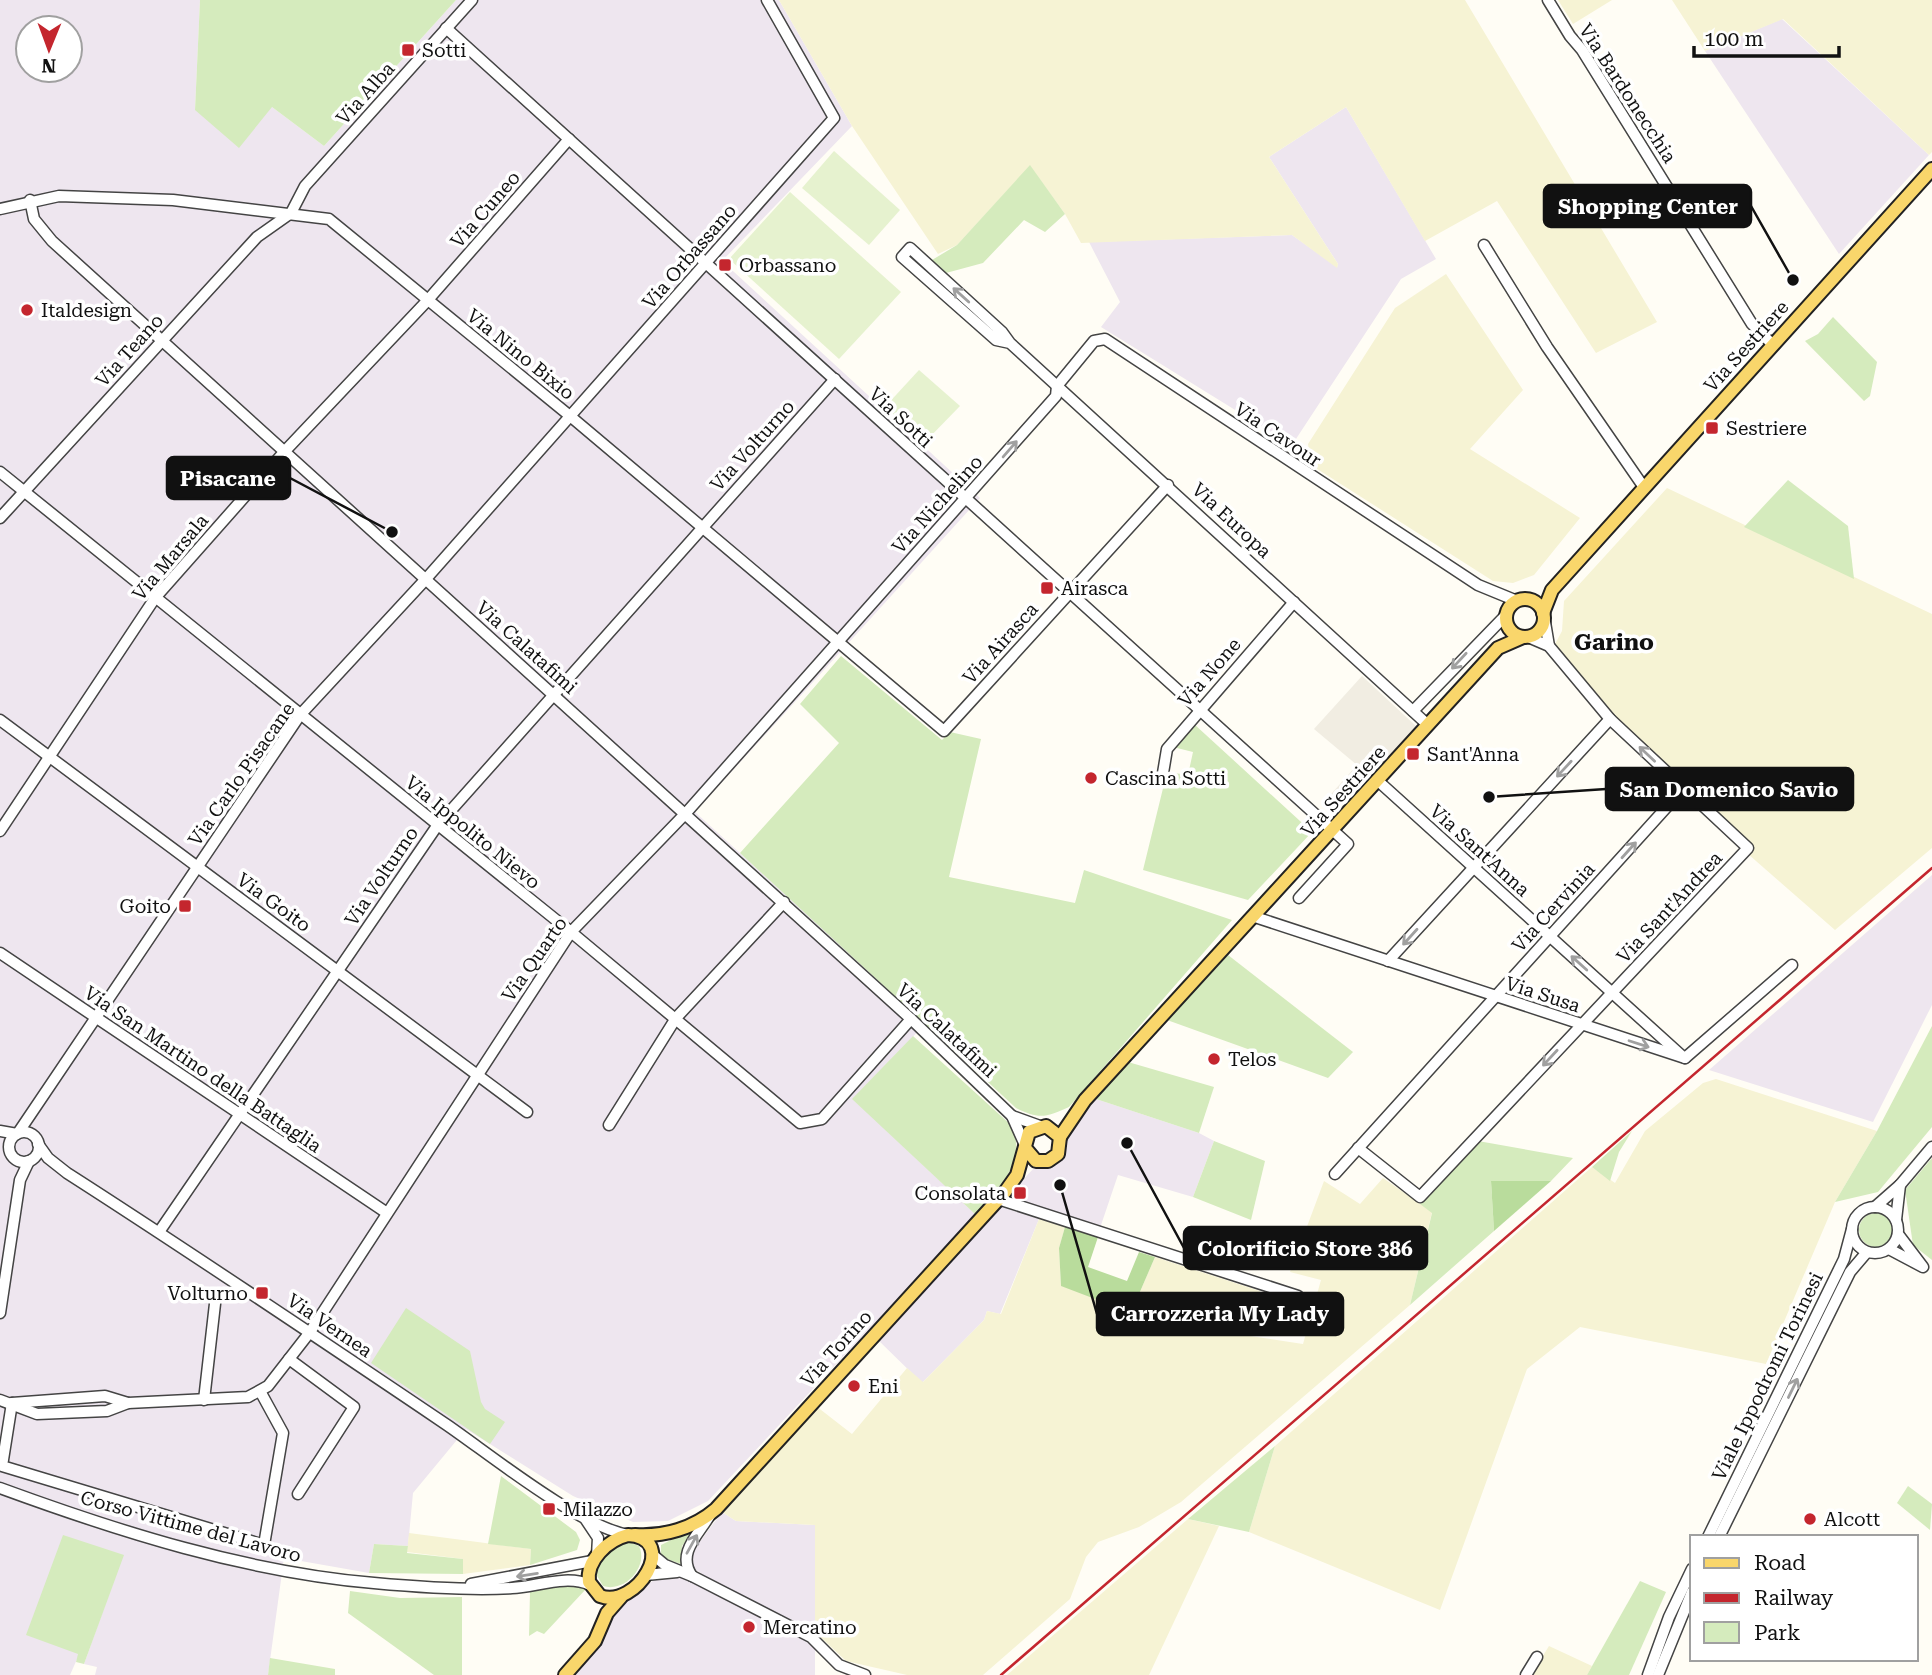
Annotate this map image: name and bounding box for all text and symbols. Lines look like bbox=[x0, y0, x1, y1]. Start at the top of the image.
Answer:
north arrow bbox=[14, 14, 84, 84]
scale bar bbox=[1694, 14, 1839, 58]
street label: Via Bardonecchia bbox=[1574, 19, 1682, 168]
text: 100 m bbox=[1704, 27, 1764, 51]
place label: Sotti bbox=[422, 39, 466, 62]
marker: Sotti bbox=[400, 42, 416, 58]
text: N bbox=[41, 54, 56, 77]
street label: Via Alba bbox=[331, 57, 400, 129]
street label: Via Cuneo bbox=[446, 166, 525, 253]
callout: Shopping Center bbox=[1544, 185, 1751, 227]
text: Shopping Center bbox=[1558, 195, 1738, 219]
street label: Via Orbassano bbox=[637, 199, 741, 314]
place label: Orbassano bbox=[739, 254, 836, 277]
marker: Orbassano bbox=[717, 257, 733, 273]
one-way arrow bbox=[953, 287, 971, 303]
street label: Via Sestriere bbox=[1699, 296, 1794, 397]
place label: Italdesign bbox=[41, 299, 132, 322]
marker: Italdesign bbox=[19, 302, 35, 318]
street label: Via Nino Bixio bbox=[462, 304, 579, 405]
street label: Via Teano bbox=[91, 309, 168, 392]
street label: Via Sotti bbox=[864, 382, 937, 453]
street label: Via Volturno bbox=[705, 395, 799, 496]
street label: Via Cavour bbox=[1230, 397, 1326, 472]
place label: Sestriere bbox=[1726, 417, 1807, 440]
marker: Sestriere bbox=[1704, 420, 1720, 436]
one-way arrow bbox=[1002, 441, 1018, 459]
street label: Via Nichelino bbox=[887, 450, 988, 558]
callout: Pisacane bbox=[167, 457, 290, 499]
text: Pisacane bbox=[180, 467, 276, 491]
street label: Via Europa bbox=[1187, 478, 1277, 563]
street label: Via Marsala bbox=[128, 509, 214, 605]
place label: Airasca bbox=[1061, 577, 1129, 600]
marker: Airasca bbox=[1039, 580, 1055, 596]
street label: Via Calatafimi bbox=[471, 596, 582, 699]
street label: Via Airasca bbox=[958, 597, 1043, 689]
district label: Garino bbox=[1574, 629, 1654, 656]
street label: Via None bbox=[1173, 633, 1246, 711]
one-way arrow bbox=[1451, 652, 1467, 670]
street label: Via Carlo Pisacane bbox=[183, 698, 299, 850]
street label: Via Sestriere bbox=[1296, 741, 1391, 842]
place label: Sant'Anna bbox=[1427, 743, 1520, 766]
one-way arrow bbox=[1639, 745, 1656, 762]
marker: Sant'Anna bbox=[1405, 746, 1421, 762]
one-way arrow bbox=[1556, 760, 1572, 778]
place label: Cascina Sotti bbox=[1105, 767, 1226, 790]
callout: San Domenico Savio bbox=[1606, 768, 1853, 810]
marker: Cascina Sotti bbox=[1083, 770, 1099, 786]
street label: Via Ippolito Nievo bbox=[400, 771, 545, 894]
text: San Domenico Savio bbox=[1620, 778, 1838, 802]
street label: Via Sant'Anna bbox=[1425, 799, 1535, 902]
street label: Via Volturno bbox=[340, 822, 423, 930]
one-way arrow bbox=[1620, 842, 1637, 859]
street label: Via Sant'Andrea bbox=[1612, 846, 1728, 968]
street label: Via Cervinia bbox=[1507, 857, 1600, 957]
street label: Via Goito bbox=[232, 868, 315, 937]
place label: Goito bbox=[120, 895, 171, 918]
marker: Goito bbox=[177, 898, 193, 914]
street label: Via Quarto bbox=[497, 912, 572, 1006]
one-way arrow bbox=[1402, 928, 1419, 945]
one-way arrow bbox=[1571, 956, 1589, 972]
street label: Via Susa bbox=[1502, 972, 1584, 1018]
street label: Via Calatafimi bbox=[892, 978, 1001, 1082]
street label: Via San Martino della Battaglia bbox=[80, 981, 326, 1158]
one-way arrow bbox=[1628, 1038, 1650, 1051]
place label: Telos bbox=[1228, 1048, 1276, 1071]
one-way arrow bbox=[1542, 1049, 1558, 1067]
marker: Telos bbox=[1206, 1051, 1222, 1067]
place label: Consolata bbox=[914, 1182, 1007, 1205]
marker: Consolata bbox=[1012, 1185, 1028, 1201]
callout: Colorificio Store 386 bbox=[1184, 1227, 1427, 1269]
text: Colorificio Store 386 bbox=[1197, 1237, 1413, 1261]
street label: Viale Ippodromi Torinesi bbox=[1707, 1268, 1828, 1484]
place label: Volturno bbox=[168, 1282, 248, 1305]
marker: Volturno bbox=[254, 1285, 270, 1301]
street label: Via Vernea bbox=[283, 1289, 377, 1363]
callout: Carrozzeria My Lady bbox=[1097, 1293, 1343, 1335]
text: Carrozzeria My Lady bbox=[1111, 1302, 1330, 1326]
street label: Via Torino bbox=[796, 1305, 877, 1391]
place label: Eni bbox=[868, 1375, 899, 1398]
marker: Eni bbox=[846, 1378, 862, 1394]
one-way arrow bbox=[1786, 1378, 1800, 1399]
street label: Corso Vittime del Lavoro bbox=[78, 1486, 304, 1567]
place label: Milazzo bbox=[563, 1498, 633, 1521]
marker: Milazzo bbox=[541, 1501, 557, 1517]
place label: Alcott bbox=[1824, 1508, 1880, 1531]
marker: Alcott bbox=[1802, 1511, 1818, 1527]
one-way arrow bbox=[686, 1534, 700, 1554]
legend bbox=[1690, 1535, 1918, 1661]
text: Road bbox=[1754, 1551, 1806, 1575]
one-way arrow bbox=[516, 1569, 539, 1582]
text: Railway bbox=[1754, 1586, 1834, 1610]
place label: Mercatino bbox=[763, 1616, 857, 1639]
marker: Mercatino bbox=[741, 1619, 757, 1635]
text: Park bbox=[1754, 1621, 1800, 1645]

